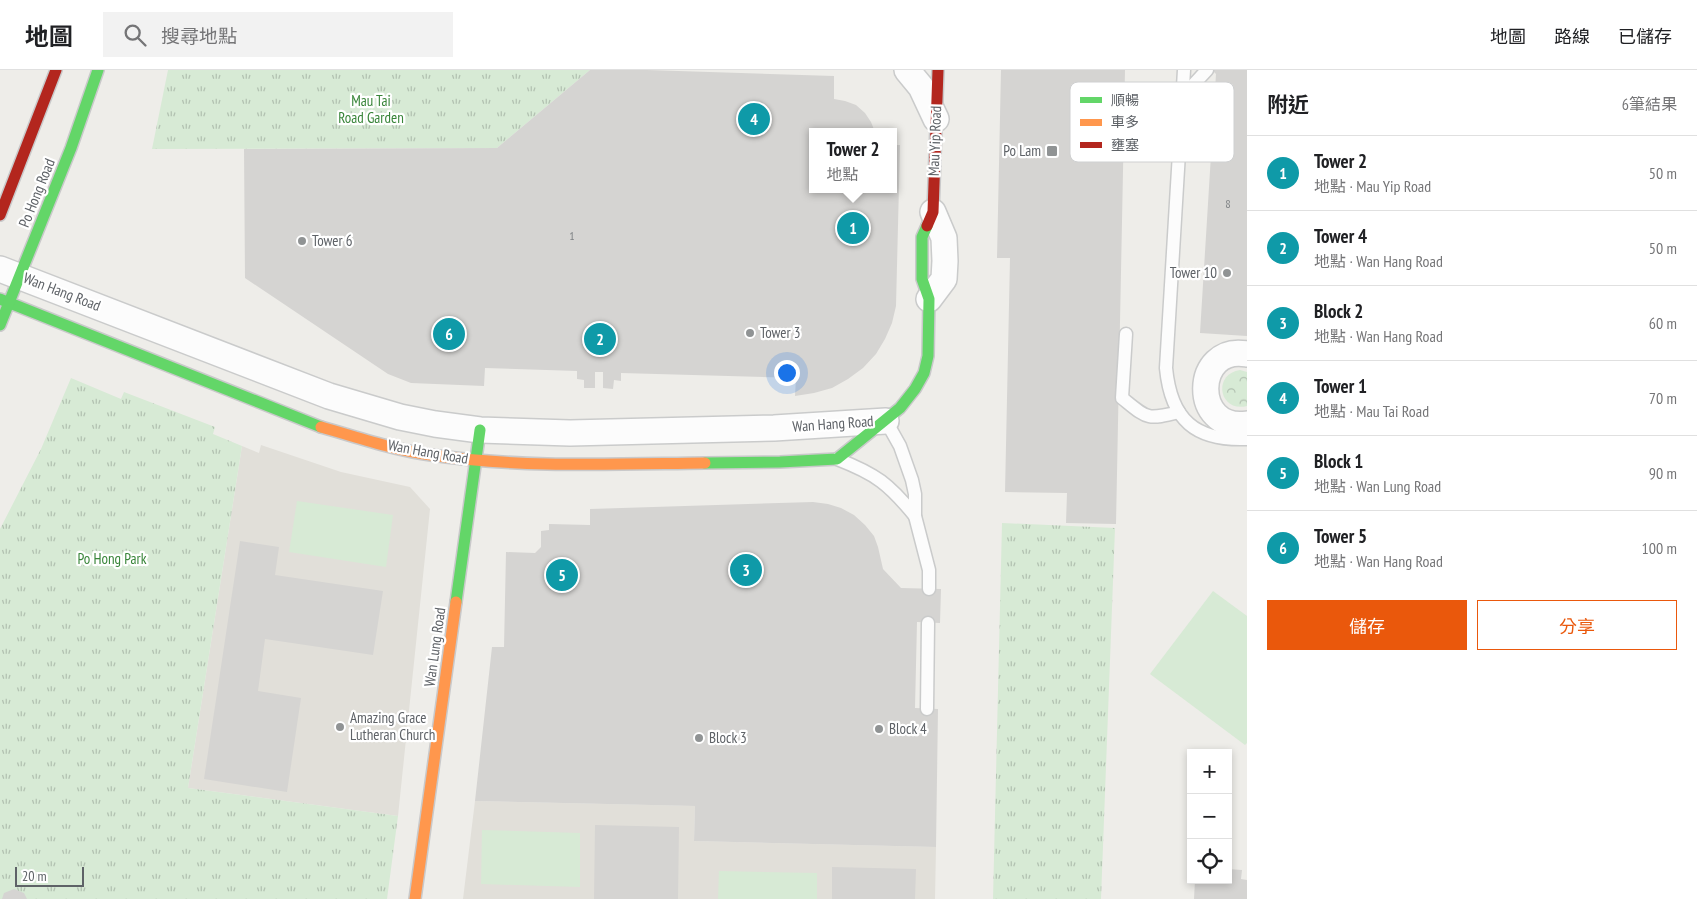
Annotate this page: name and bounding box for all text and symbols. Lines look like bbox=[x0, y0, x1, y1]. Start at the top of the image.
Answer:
search box bbox=[103, 12, 453, 57]
text: 地圖 bbox=[25, 21, 73, 52]
icon: search bbox=[121, 21, 149, 49]
text: 搜尋地點 bbox=[161, 24, 237, 48]
text: 地圖 bbox=[1490, 25, 1526, 48]
text: 路線 bbox=[1554, 25, 1590, 48]
text: 已儲存 bbox=[1618, 25, 1672, 48]
legend bbox=[1070, 82, 1234, 162]
park label: Mau Tai Road Garden bbox=[338, 91, 404, 127]
text: 順暢 bbox=[1111, 91, 1139, 109]
text: 附近 bbox=[1267, 91, 1309, 118]
text: 6筆結果 bbox=[1622, 94, 1677, 114]
pin: 4 bbox=[738, 100, 770, 138]
street label: Mau Yip Road bbox=[924, 106, 945, 176]
text: 車多 bbox=[1111, 113, 1139, 131]
popup bbox=[809, 128, 897, 193]
text: 壅塞 bbox=[1111, 136, 1139, 154]
text: Tower 2 bbox=[826, 137, 880, 161]
place label: Po Lam bbox=[1003, 141, 1041, 160]
marker: Po Lam bbox=[1045, 144, 1059, 158]
text: Tower 2 bbox=[1314, 149, 1367, 173]
street label: Po Hong Road bbox=[14, 156, 59, 230]
text: 1 bbox=[1279, 163, 1287, 183]
text: 50 m bbox=[1649, 163, 1677, 183]
text: 地點 bbox=[826, 164, 858, 184]
text: 地點 · Mau Yip Road bbox=[1314, 176, 1431, 196]
house number: 8 bbox=[1225, 196, 1231, 211]
pin: 1 bbox=[837, 209, 869, 247]
text: Tower 4 bbox=[1314, 224, 1367, 248]
house number: 1 bbox=[569, 228, 575, 243]
place label: Tower 6 bbox=[312, 231, 353, 250]
marker: Tower 6 bbox=[296, 235, 308, 247]
text: 2 bbox=[1279, 238, 1287, 258]
text: 50 m bbox=[1649, 238, 1677, 258]
text: 地點 · Wan Hang Road bbox=[1314, 251, 1443, 271]
place label: Tower 10 bbox=[1170, 263, 1217, 282]
marker: Tower 10 bbox=[1221, 267, 1233, 279]
street label: Wan Hang Road bbox=[21, 268, 103, 315]
text: Block 2 bbox=[1314, 299, 1363, 323]
text: 3 bbox=[1279, 313, 1287, 333]
text: 60 m bbox=[1649, 313, 1677, 333]
pin: 6 bbox=[433, 315, 465, 353]
pin: 2 bbox=[584, 320, 616, 358]
place label: Tower 3 bbox=[760, 323, 800, 342]
text: 地點 · Wan Hang Road bbox=[1314, 326, 1443, 346]
marker: Tower 3 bbox=[744, 327, 756, 339]
your location bbox=[774, 360, 800, 386]
text: Tower 1 bbox=[1314, 374, 1367, 398]
text: 4 bbox=[1279, 388, 1287, 408]
text: 70 m bbox=[1649, 388, 1677, 408]
text: 地點 · Mau Tai Road bbox=[1314, 401, 1429, 421]
street label: Wan Hang Road bbox=[792, 411, 874, 436]
street label: Wan Hang Road bbox=[386, 435, 470, 468]
text: Block 1 bbox=[1314, 449, 1363, 473]
text: 5 bbox=[1279, 463, 1287, 483]
text: 90 m bbox=[1649, 463, 1677, 483]
text: 地點 · Wan Lung Road bbox=[1314, 476, 1441, 496]
text: Tower 5 bbox=[1314, 524, 1367, 548]
text: 6 bbox=[1279, 538, 1287, 558]
text: 100 m bbox=[1642, 538, 1677, 558]
park label: Po Hong Park bbox=[77, 549, 147, 568]
pin: 3 bbox=[730, 551, 762, 589]
text: 地點 · Wan Hang Road bbox=[1314, 551, 1443, 571]
pin: 5 bbox=[546, 556, 578, 594]
button: 儲存 bbox=[1267, 600, 1467, 650]
button: 分享 bbox=[1477, 600, 1677, 650]
street label: Wan Lung Road bbox=[420, 606, 449, 688]
place label: Amazing Grace Lutheran Church bbox=[350, 708, 435, 744]
place label: Block 4 bbox=[889, 719, 927, 738]
marker: Amazing Grace Lutheran Church bbox=[334, 721, 346, 733]
marker: Block 4 bbox=[873, 723, 885, 735]
place label: Block 3 bbox=[709, 728, 747, 747]
marker: Block 3 bbox=[693, 732, 705, 744]
map controls bbox=[1187, 749, 1232, 884]
button: + bbox=[1187, 749, 1232, 794]
button: − bbox=[1187, 794, 1232, 839]
button: locate bbox=[1187, 839, 1232, 884]
scale bar bbox=[15, 864, 84, 887]
text: 20 m bbox=[22, 867, 47, 885]

